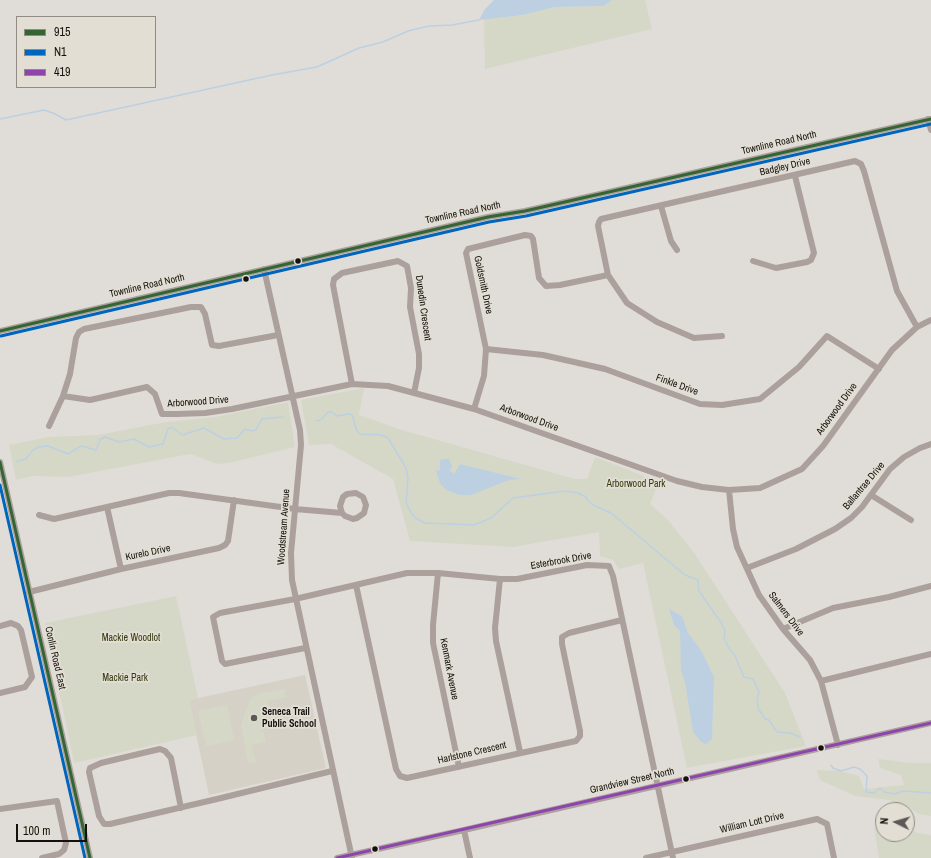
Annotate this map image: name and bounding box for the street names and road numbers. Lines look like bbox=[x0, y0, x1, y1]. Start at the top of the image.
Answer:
street label: Townline Road North bbox=[740, 129, 818, 157]
street label: Badgley Drive bbox=[759, 155, 811, 179]
street label: Townline Road North bbox=[424, 199, 502, 227]
street label: Goldsmith Drive bbox=[471, 255, 495, 315]
street label: Townline Road North bbox=[108, 272, 186, 300]
street label: Dunedin Crescent bbox=[412, 274, 434, 342]
street label: Finkle Drive bbox=[654, 372, 700, 398]
street label: Arborwood Drive bbox=[814, 381, 860, 437]
street label: Arborwood Drive bbox=[167, 394, 229, 410]
street label: Arborwood Drive bbox=[498, 402, 560, 434]
street label: Ballantrae Drive bbox=[841, 460, 887, 512]
street label: Woodstream Avenue bbox=[275, 489, 293, 565]
street label: Kurelo Drive bbox=[124, 542, 172, 564]
street label: Esterbrook Drive bbox=[530, 550, 592, 572]
street label: Salmers Drive bbox=[766, 590, 806, 638]
street label: Conlin Road East bbox=[42, 625, 68, 691]
street label: Kenmark Avenue bbox=[437, 637, 461, 701]
street label: Harlstone Crescent bbox=[436, 739, 508, 767]
street label: Grandview Street North bbox=[589, 765, 675, 797]
street label: William Lott Drive bbox=[719, 810, 785, 836]

